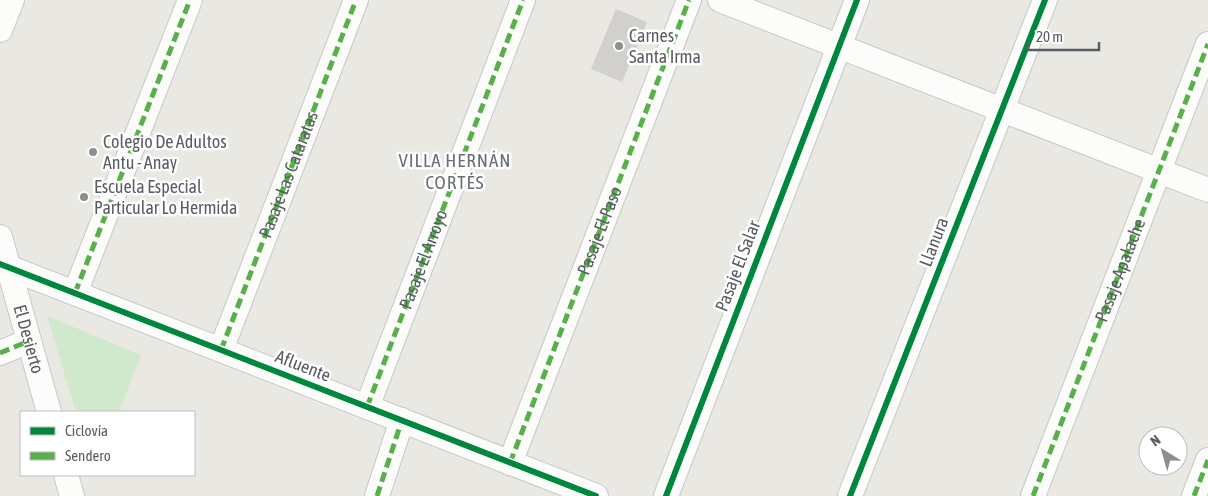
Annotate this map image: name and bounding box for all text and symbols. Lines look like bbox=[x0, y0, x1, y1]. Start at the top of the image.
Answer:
scale bar bbox=[1028, 20, 1099, 52]
place label: Carnes Santa Irma bbox=[629, 25, 701, 67]
text: 20 m bbox=[1036, 28, 1063, 45]
marker: Carnes Santa Irma bbox=[613, 40, 625, 52]
street label: Pasaje Las Cataratas bbox=[254, 108, 322, 241]
place label: Colegio De Adultos Antu - Anay bbox=[103, 131, 226, 173]
marker: Colegio De Adultos Antu - Anay bbox=[87, 146, 99, 158]
district label: VILLA HERNÁN CORTÉS bbox=[398, 149, 512, 193]
place label: Escuela Especial Particular Lo Hermida bbox=[94, 176, 237, 218]
street label: Pasaje El Paso bbox=[573, 183, 626, 278]
marker: Escuela Especial Particular Lo Hermida bbox=[78, 191, 90, 203]
street label: Pasaje El Arroyo bbox=[395, 207, 452, 312]
street label: Llanura bbox=[915, 214, 952, 269]
street label: Pasaje Apalache bbox=[1090, 216, 1149, 325]
street label: Pasaje El Salar bbox=[711, 217, 765, 314]
street label: El Desierto bbox=[9, 302, 49, 376]
street label: Afluente bbox=[273, 345, 334, 386]
legend bbox=[20, 411, 195, 476]
text: Ciclovía bbox=[65, 422, 108, 439]
north arrow bbox=[1138, 426, 1188, 476]
text: N bbox=[1147, 432, 1163, 449]
text: Sendero bbox=[65, 447, 111, 464]

